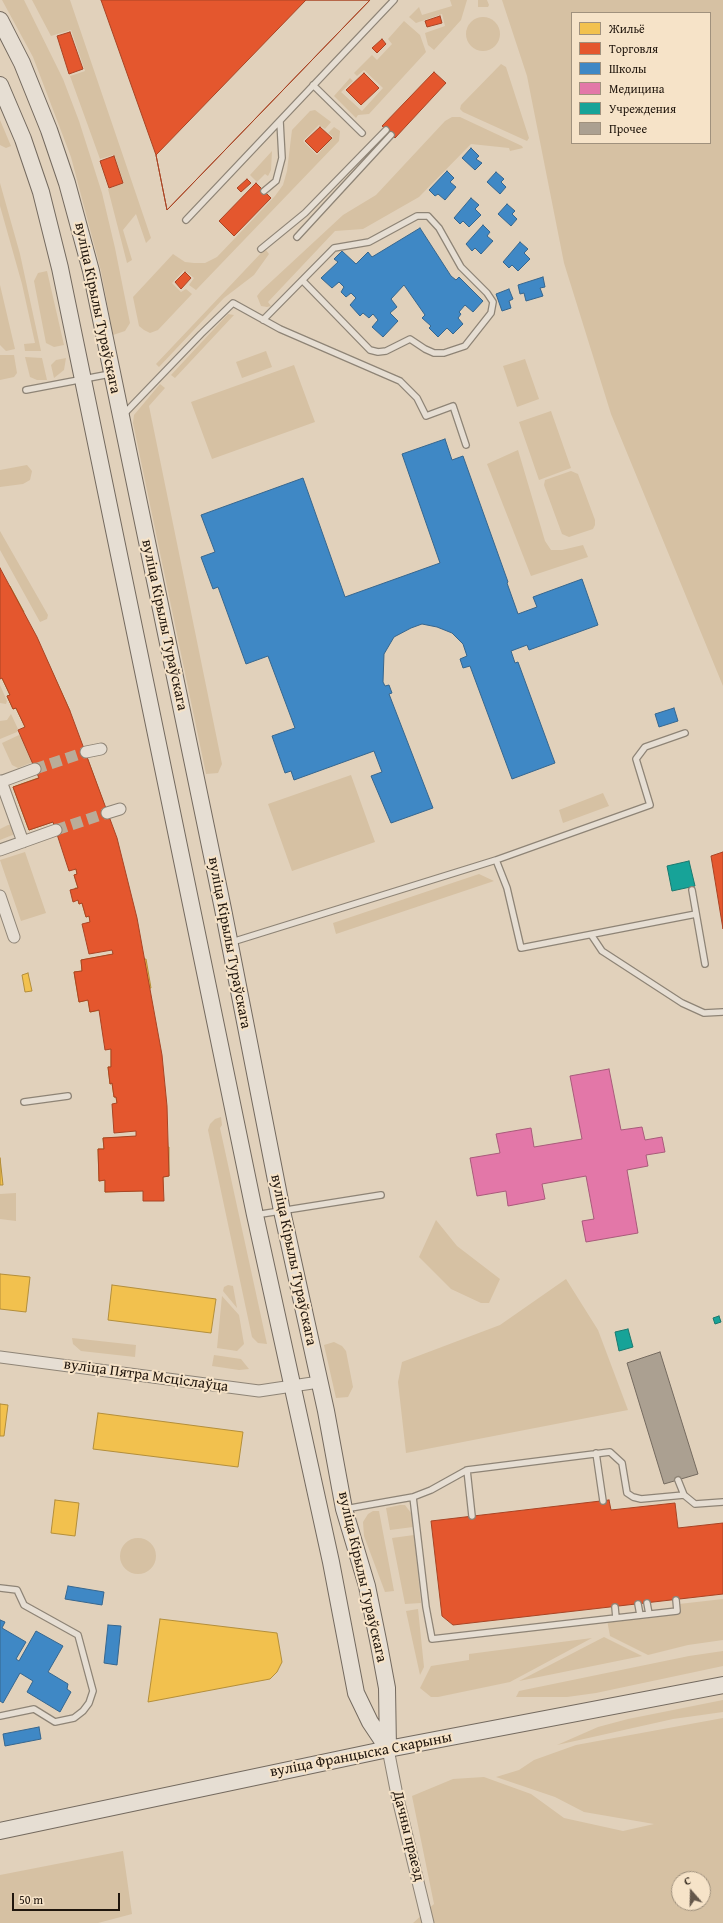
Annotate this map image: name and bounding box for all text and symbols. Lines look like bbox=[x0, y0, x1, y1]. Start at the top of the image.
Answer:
legend bbox=[571, 12, 711, 144]
text: Жильё bbox=[609, 20, 645, 37]
text: Торговля bbox=[609, 40, 658, 57]
text: Школы bbox=[609, 60, 646, 77]
text: Медицина bbox=[609, 80, 664, 97]
text: Учреждения bbox=[609, 100, 676, 117]
text: Прочее bbox=[609, 120, 647, 137]
street label: вуліца Кірылы Тураўскага bbox=[70, 221, 124, 395]
street label: вуліца Кірылы Тураўскага bbox=[137, 538, 191, 712]
street label: вуліца Кірылы Тураўскага bbox=[204, 856, 254, 1030]
street label: вуліца Кірылы Тураўскага bbox=[266, 1173, 320, 1347]
street label: вуліца Пятра Мсціслаўца bbox=[63, 1356, 229, 1396]
street label: вуліца Кірылы Тураўскага bbox=[334, 1490, 390, 1664]
street label: вуліца Францыска Скарыны bbox=[268, 1729, 454, 1781]
street label: Дачны праезд bbox=[388, 1789, 428, 1883]
north arrow bbox=[671, 1871, 711, 1911]
text: С bbox=[682, 1872, 693, 1889]
scale bar bbox=[14, 1885, 122, 1911]
text: 50 m bbox=[19, 1891, 43, 1908]

